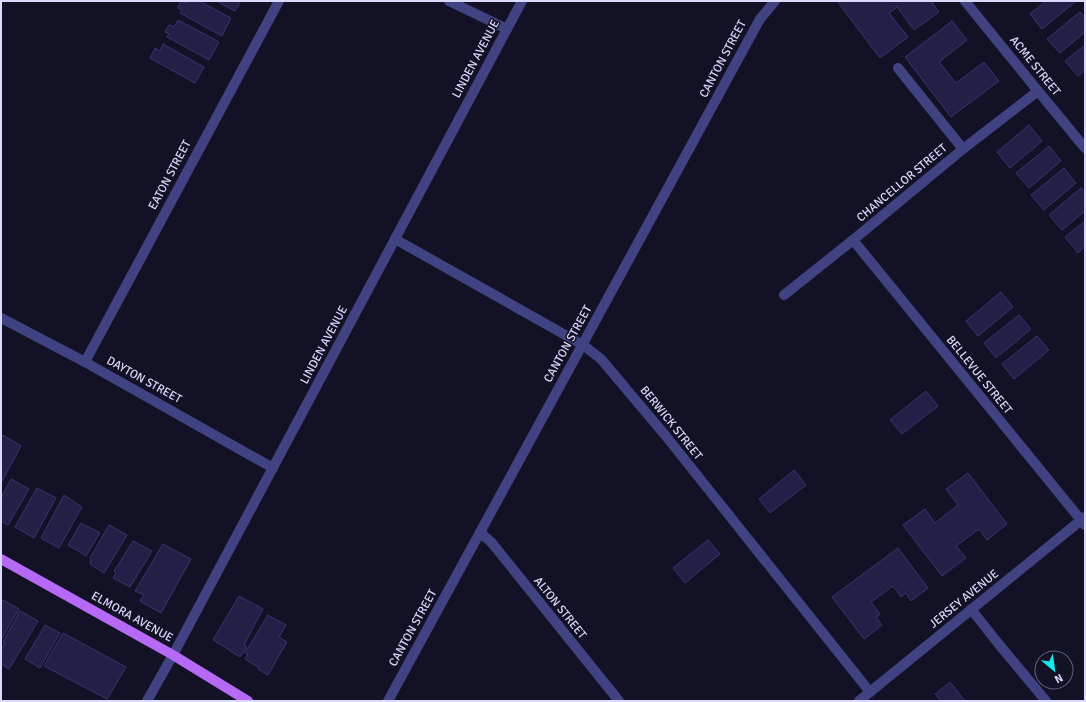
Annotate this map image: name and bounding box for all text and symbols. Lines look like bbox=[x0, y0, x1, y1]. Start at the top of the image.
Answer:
street label: LINDEN AVENUE bbox=[449, 17, 503, 101]
street label: CANTON STREET bbox=[696, 17, 750, 100]
street label: ACME STREET bbox=[1006, 33, 1064, 99]
street label: EATON STREET bbox=[145, 138, 195, 212]
street label: CHANCELLOR STREET bbox=[854, 141, 950, 225]
street label: LINDEN AVENUE bbox=[297, 303, 351, 387]
street label: CANTON STREET bbox=[541, 303, 595, 385]
street label: BELLEVUE STREET bbox=[943, 333, 1015, 417]
street label: DAYTON STREET bbox=[104, 353, 184, 407]
street label: BERWICK STREET bbox=[637, 383, 705, 463]
street label: JERSEY AVENUE bbox=[926, 566, 1002, 632]
street label: ALTON STREET bbox=[530, 574, 590, 642]
street label: CANTON STREET bbox=[386, 587, 440, 669]
street label: ELMORA AVENUE bbox=[89, 588, 176, 646]
north arrow bbox=[1034, 650, 1074, 690]
text: N bbox=[1052, 671, 1065, 686]

